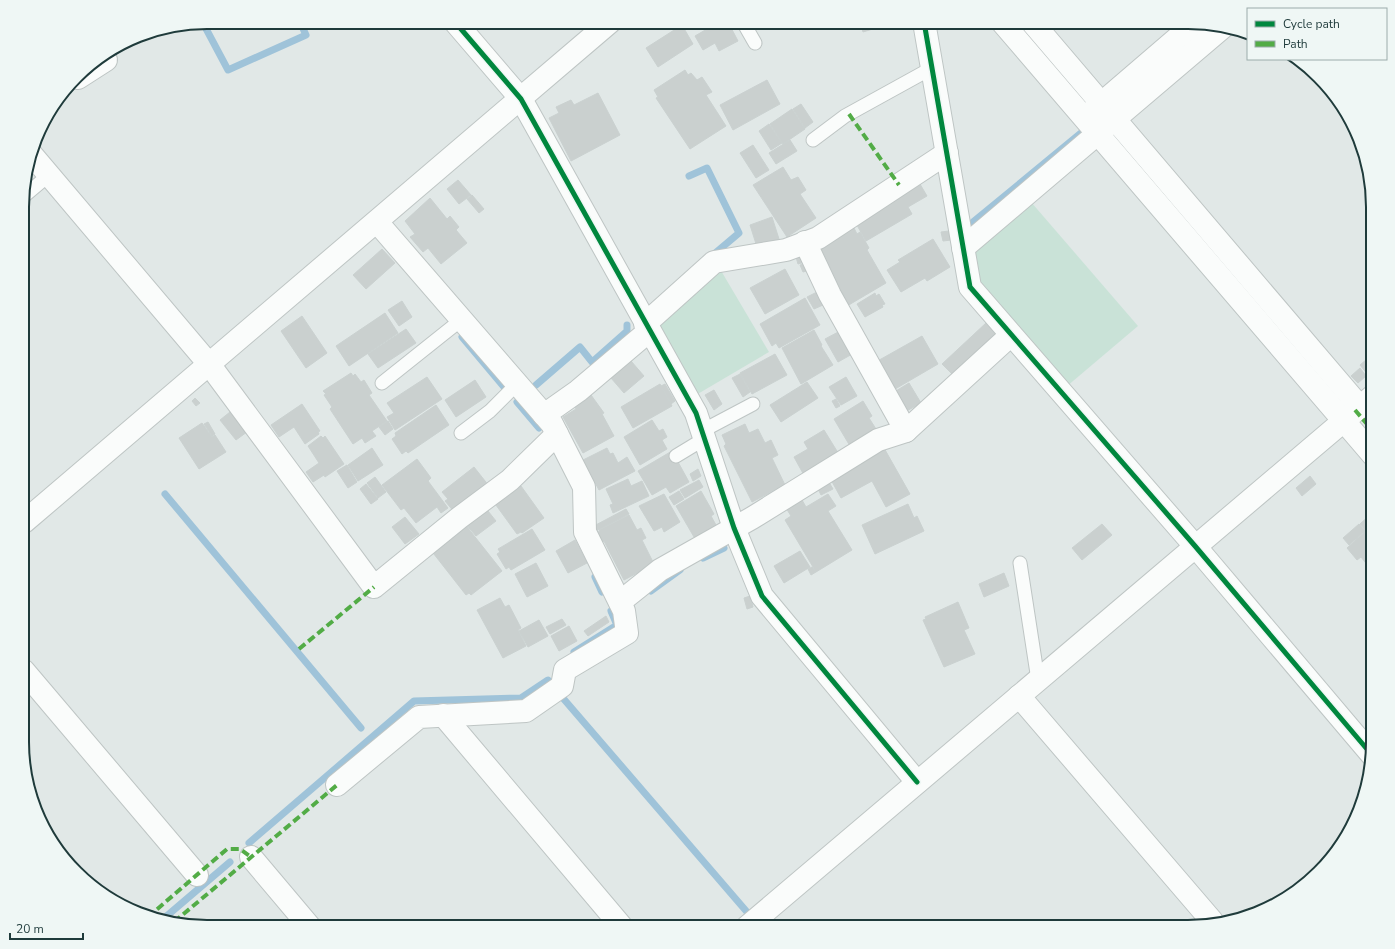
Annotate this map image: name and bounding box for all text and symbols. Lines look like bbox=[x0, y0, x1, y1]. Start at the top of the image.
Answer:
legend bbox=[1247, 8, 1387, 60]
text: Cycle path bbox=[1283, 16, 1340, 32]
text: Path bbox=[1283, 36, 1308, 52]
scale bar bbox=[10, 915, 83, 941]
text: 20 m bbox=[16, 921, 44, 937]

